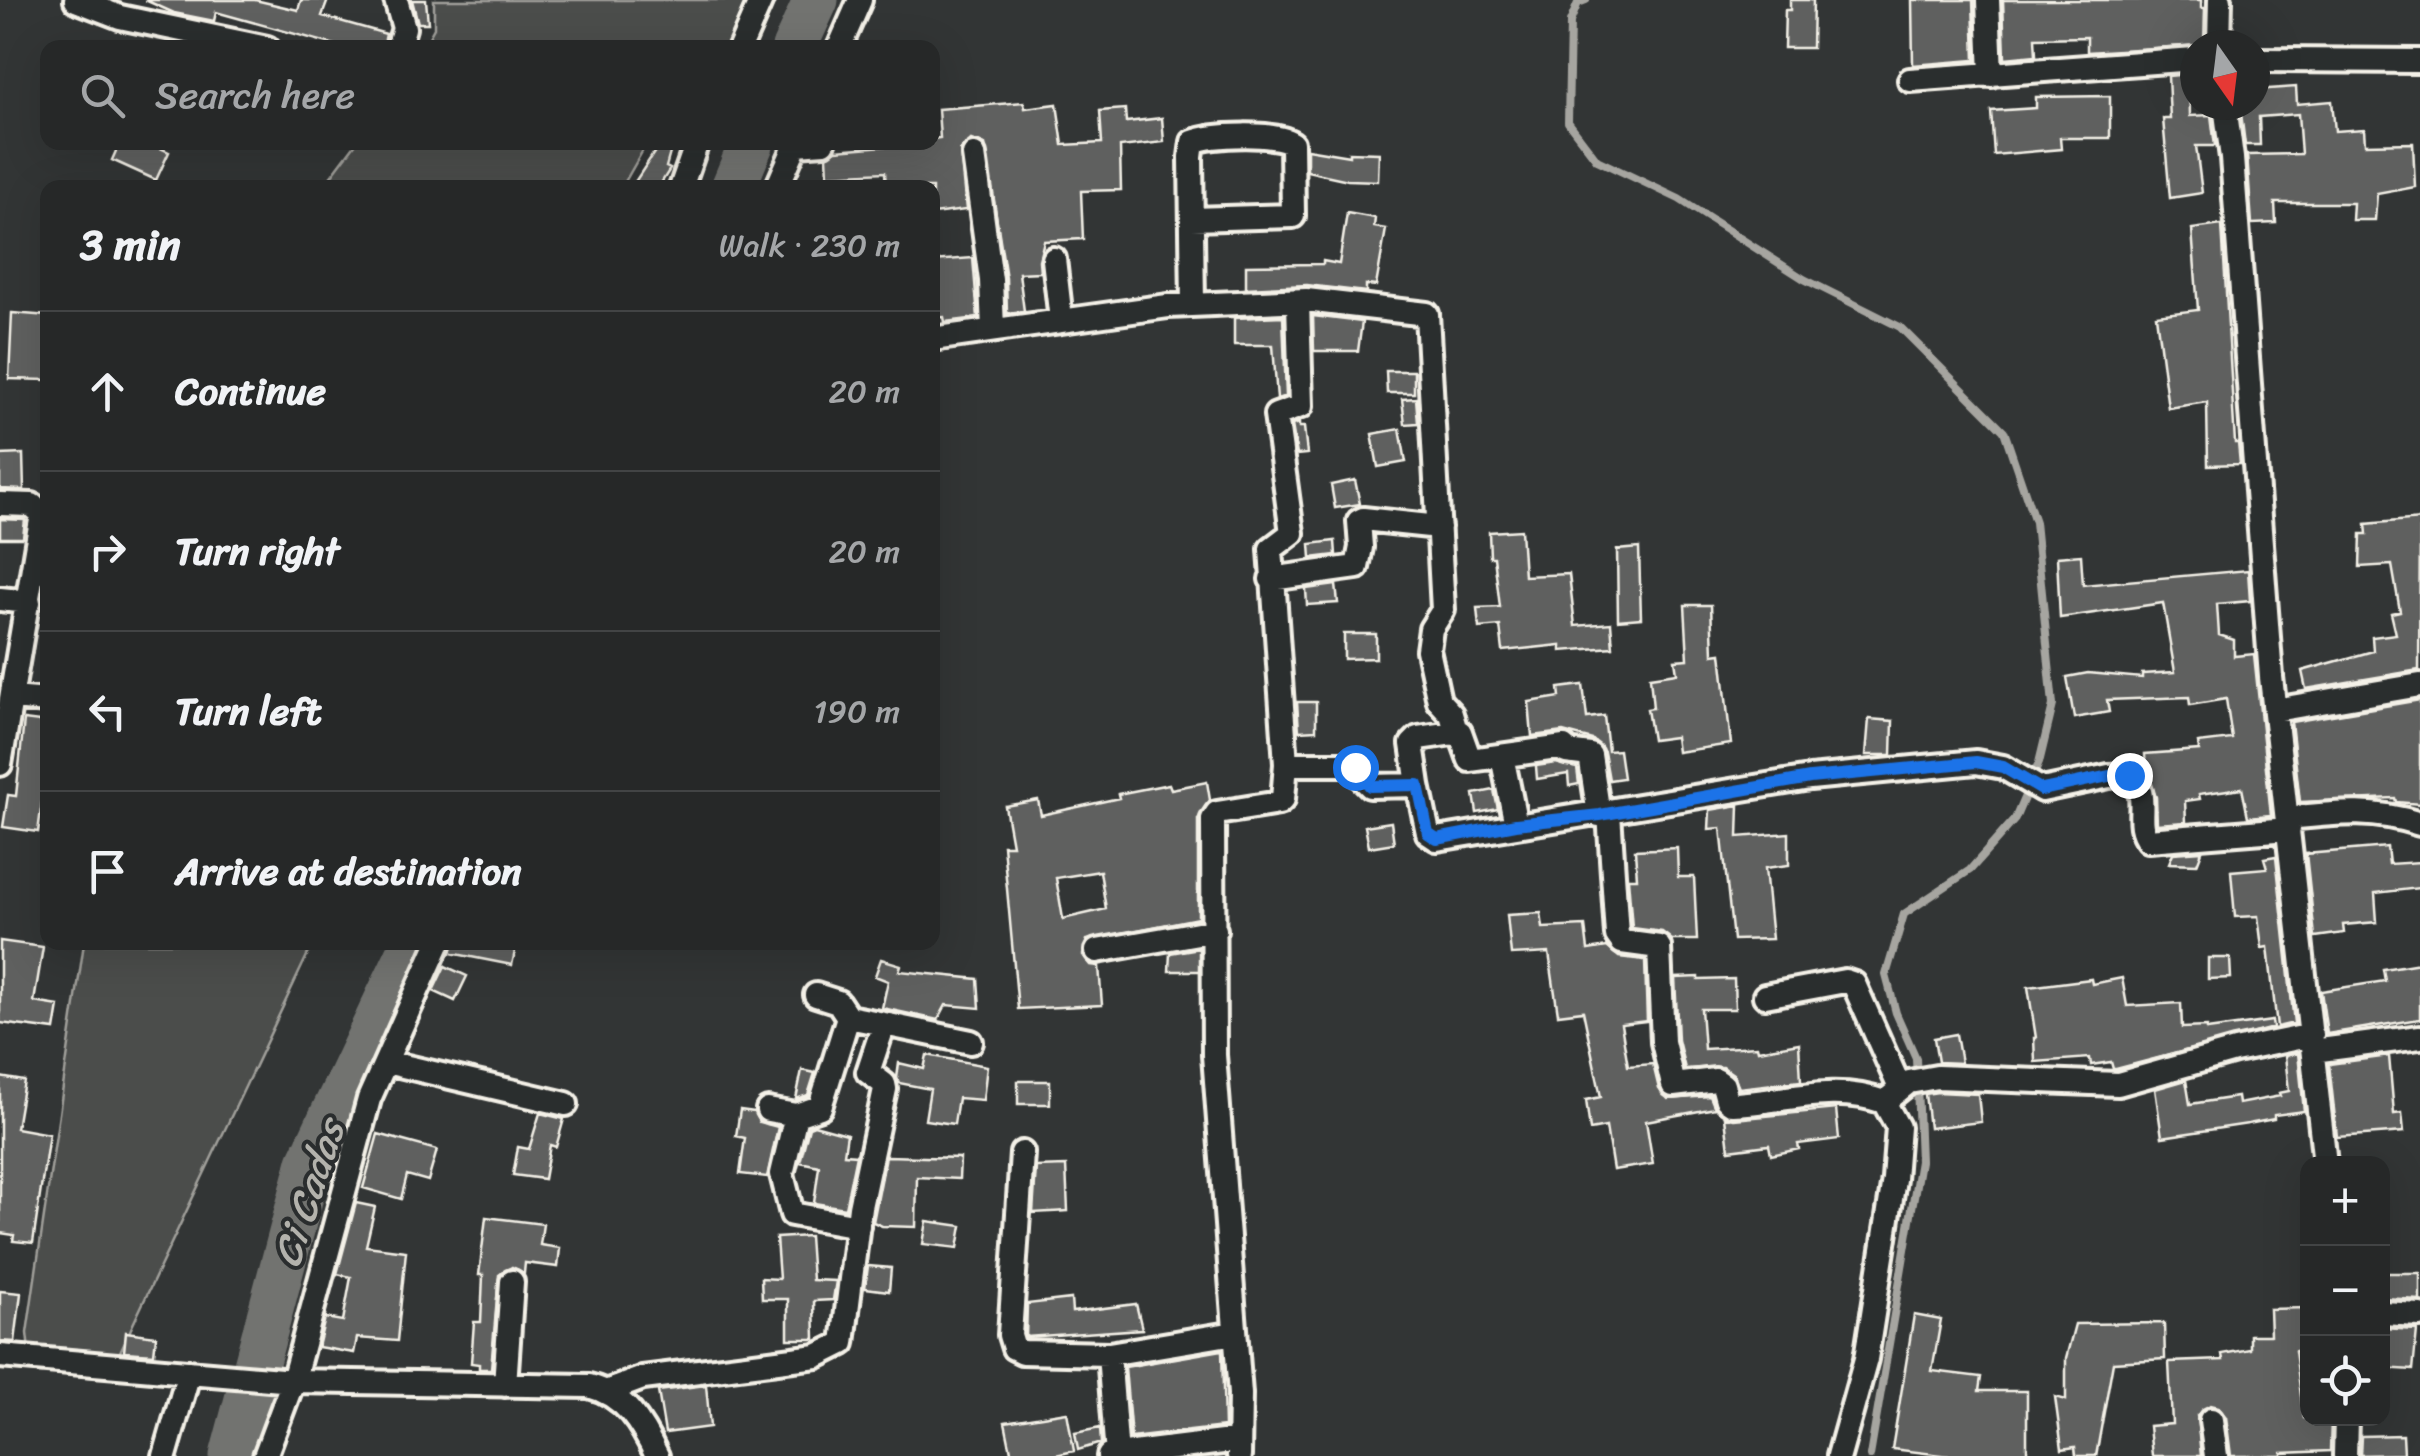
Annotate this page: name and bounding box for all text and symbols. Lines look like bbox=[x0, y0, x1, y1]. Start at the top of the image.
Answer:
north arrow bbox=[2180, 30, 2270, 120]
search box bbox=[40, 40, 940, 150]
text: Search here bbox=[155, 62, 355, 129]
icon: search bbox=[75, 68, 130, 123]
text: 3 min bbox=[80, 208, 180, 282]
text: Walk · 230 m bbox=[719, 217, 900, 274]
text: Continue bbox=[175, 358, 326, 425]
text: 20 m bbox=[828, 363, 900, 420]
icon: ahead bbox=[80, 364, 135, 419]
text: Turn right bbox=[175, 518, 340, 585]
text: 20 m bbox=[828, 523, 900, 580]
icon: right bbox=[80, 524, 135, 579]
text: Turn left bbox=[175, 678, 321, 745]
text: 190 m bbox=[814, 683, 900, 740]
icon: left bbox=[80, 684, 135, 739]
route start bbox=[1333, 745, 1379, 791]
route end bbox=[2107, 753, 2153, 799]
text: Arrive at destination bbox=[175, 838, 522, 905]
icon: arrive bbox=[80, 844, 135, 899]
water label: Ci Cadas bbox=[251, 1106, 367, 1276]
map controls bbox=[2300, 1156, 2390, 1426]
button: + bbox=[2300, 1156, 2390, 1246]
button: − bbox=[2300, 1246, 2390, 1336]
button: locate bbox=[2300, 1336, 2390, 1426]

